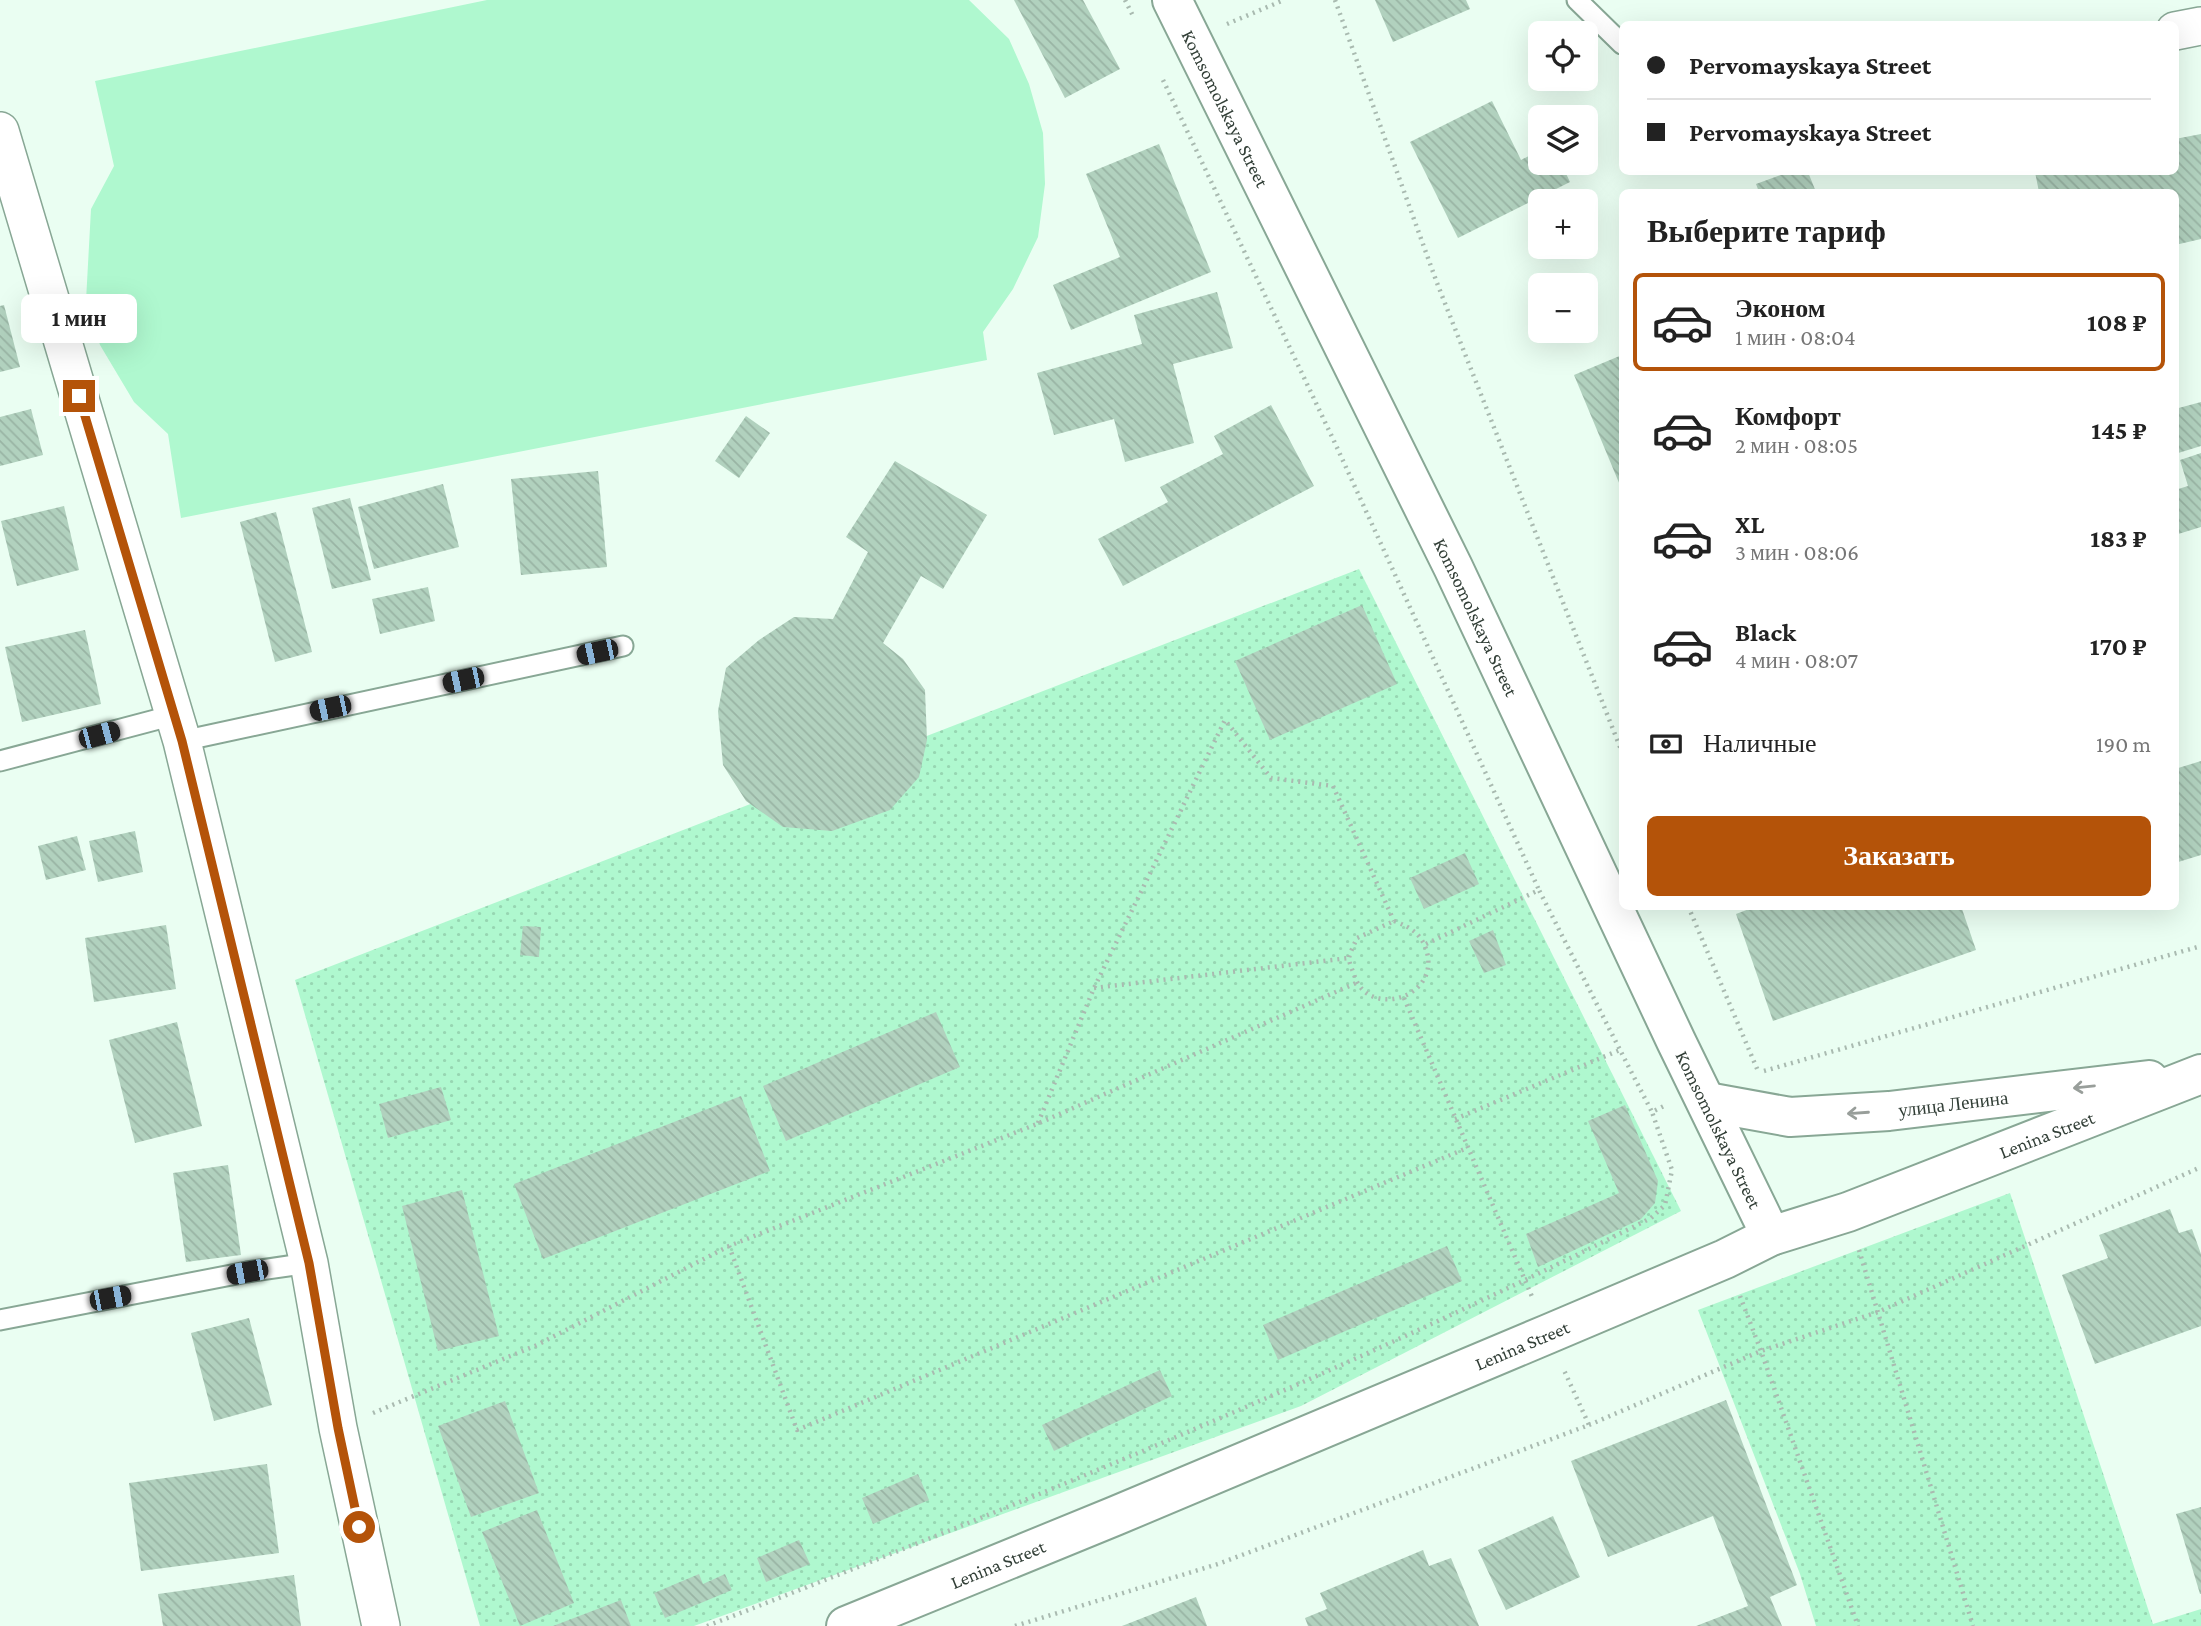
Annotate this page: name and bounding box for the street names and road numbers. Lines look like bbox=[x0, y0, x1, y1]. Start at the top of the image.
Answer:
street label: Komsomolskaya Street bbox=[1178, 26, 1274, 191]
street label: Komsomolskaya Street bbox=[1430, 534, 1523, 700]
street label: Komsomolskaya Street bbox=[1672, 1047, 1767, 1212]
street label: улица Ленина bbox=[1897, 1086, 2010, 1120]
street label: Lenina Street bbox=[1996, 1106, 2098, 1162]
street label: Lenina Street bbox=[1472, 1316, 1573, 1374]
street label: Lenina Street bbox=[947, 1535, 1049, 1593]

